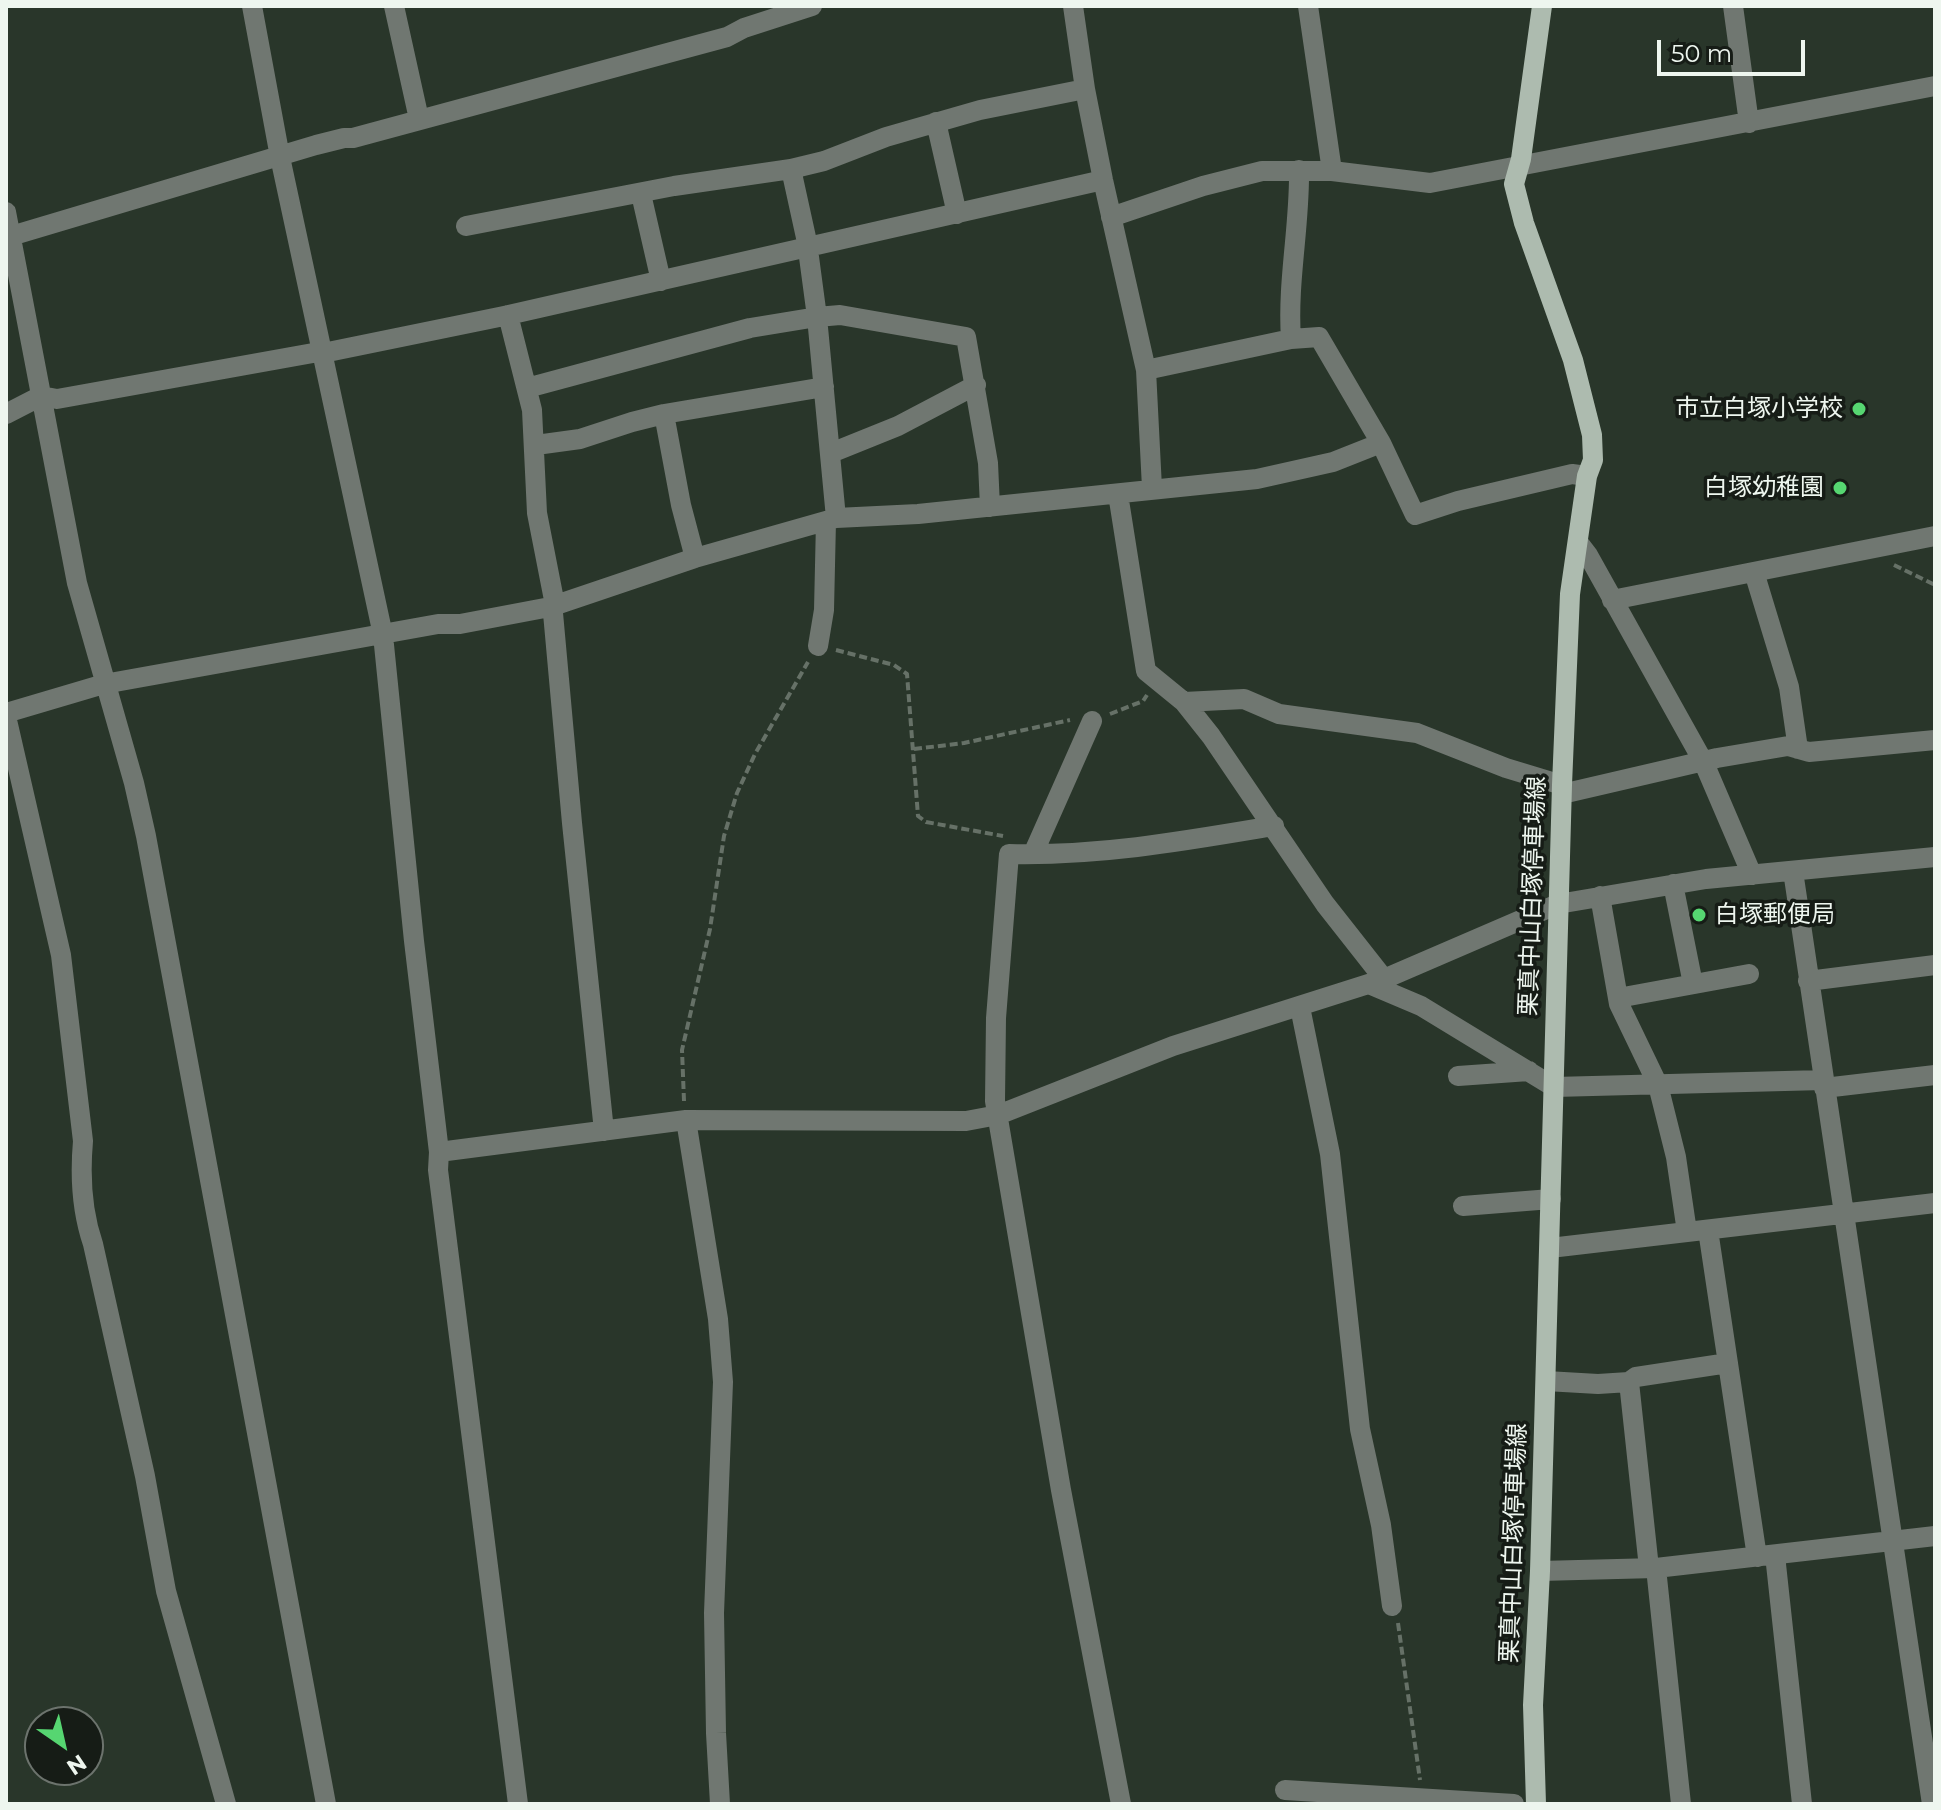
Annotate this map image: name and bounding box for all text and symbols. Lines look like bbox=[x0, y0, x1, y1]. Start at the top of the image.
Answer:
scale bar bbox=[1661, 24, 1809, 74]
text: 50 m bbox=[1671, 39, 1732, 68]
place label: 市立白塚小学校 bbox=[1675, 395, 1843, 423]
marker: 市立白塚小学校 bbox=[1850, 400, 1868, 418]
place label: 白塚幼稚園 bbox=[1704, 474, 1824, 502]
marker: 白塚幼稚園 bbox=[1831, 479, 1849, 497]
street label: 栗真中山白塚停車場線 bbox=[1514, 776, 1552, 1016]
place label: 白塚郵便局 bbox=[1715, 901, 1835, 929]
marker: 白塚郵便局 bbox=[1690, 906, 1708, 924]
street label: 栗真中山白塚停車場線 bbox=[1495, 1423, 1533, 1663]
north arrow bbox=[24, 1706, 104, 1786]
text: N bbox=[62, 1748, 92, 1781]

